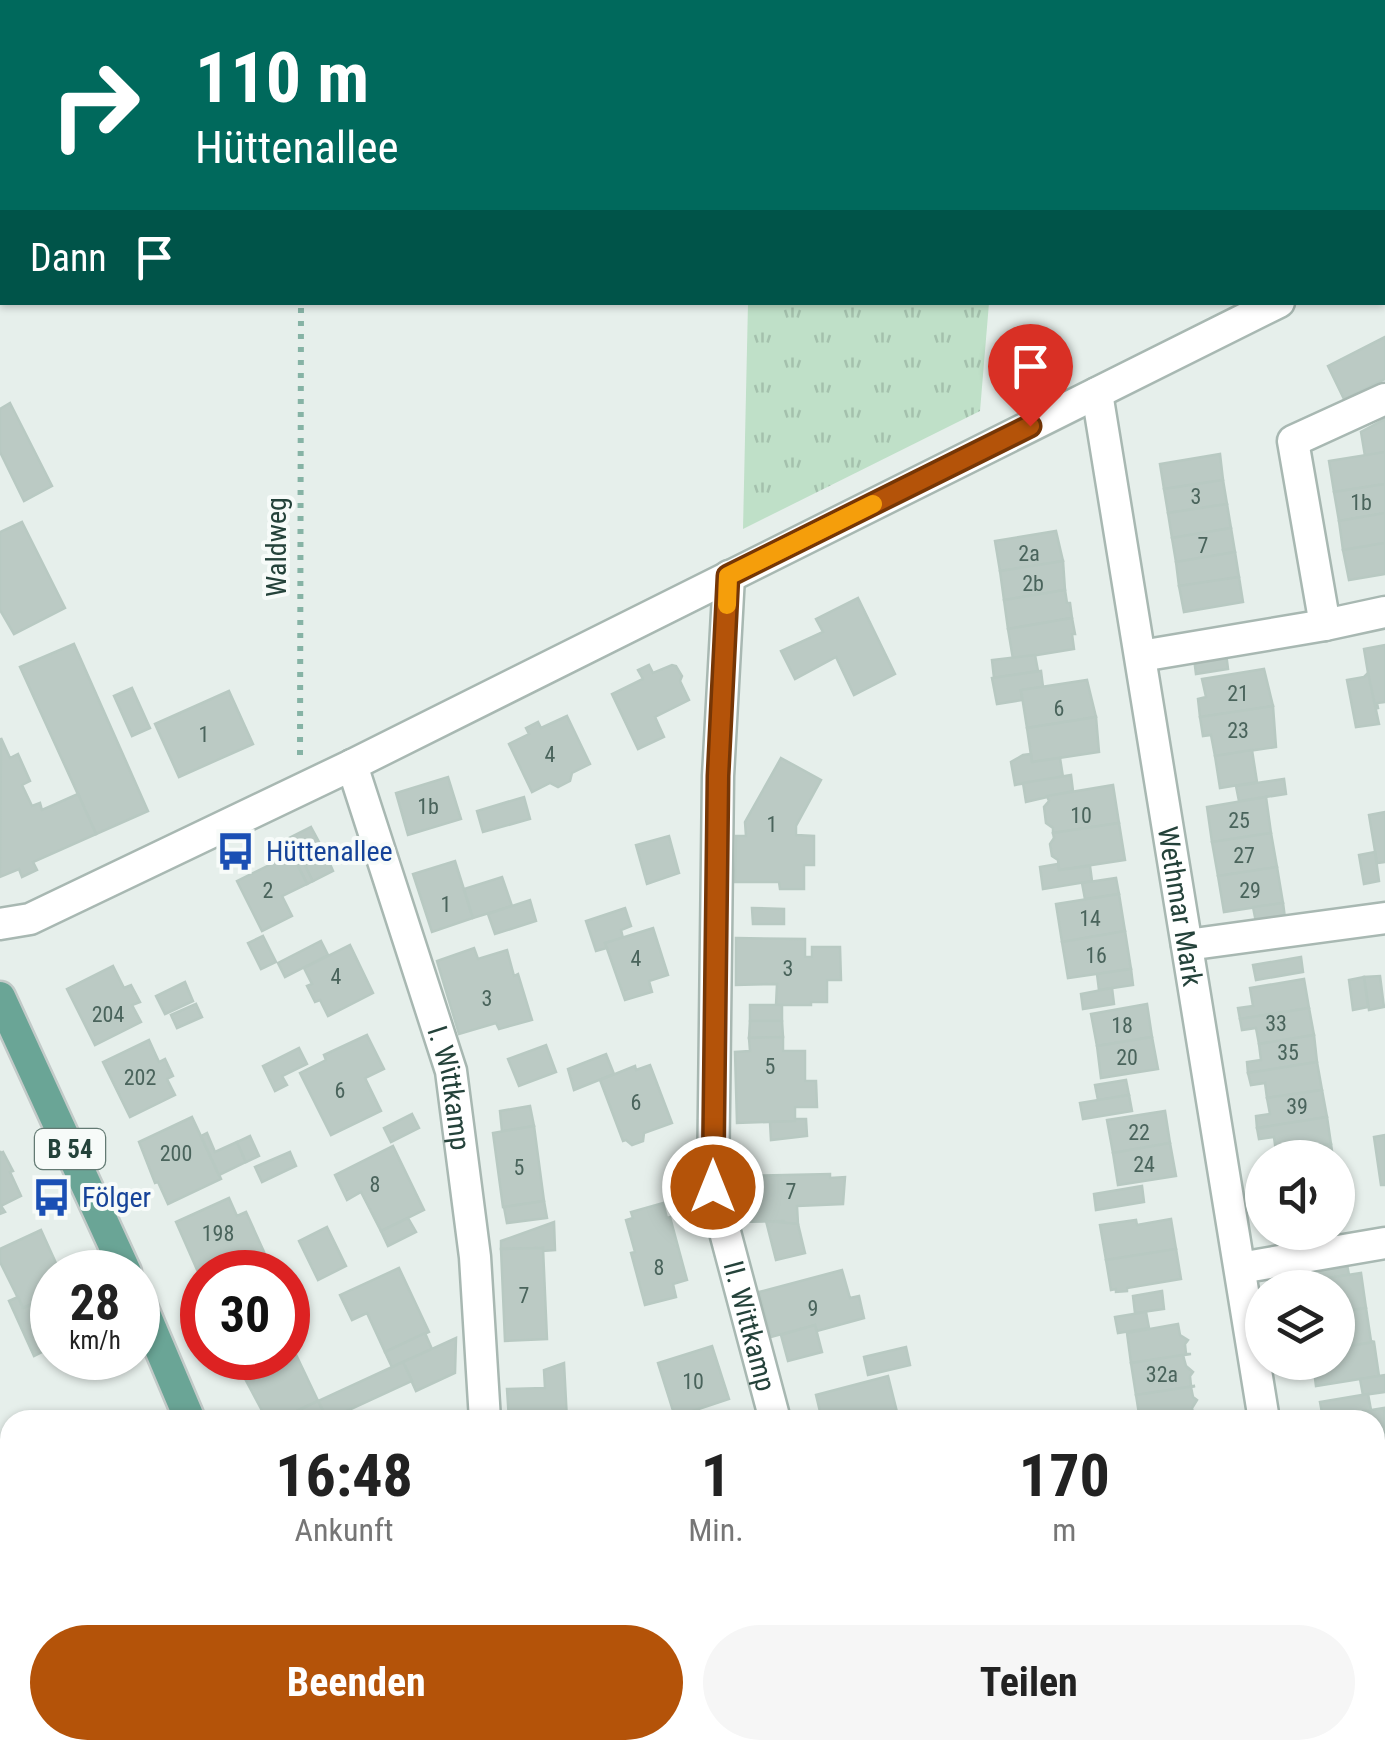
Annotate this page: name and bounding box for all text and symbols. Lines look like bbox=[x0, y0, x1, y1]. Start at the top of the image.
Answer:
text: 110 m bbox=[195, 37, 369, 119]
icon: right bbox=[30, 40, 160, 170]
text: Hüttenallee bbox=[195, 121, 399, 174]
icon: arrive bbox=[127, 230, 182, 285]
text: Dann bbox=[30, 236, 107, 280]
pin bbox=[988, 324, 1073, 427]
icon: arrive bbox=[1003, 339, 1058, 394]
house number: 3 bbox=[1191, 484, 1201, 509]
house number: 1b bbox=[1350, 490, 1372, 515]
street label: Waldweg bbox=[260, 497, 293, 597]
house number: 7 bbox=[1198, 533, 1208, 558]
house number: 2a bbox=[1018, 541, 1040, 566]
house number: 2b bbox=[1022, 571, 1044, 596]
house number: 21 bbox=[1227, 681, 1249, 706]
house number: 6 bbox=[1054, 696, 1064, 721]
house number: 23 bbox=[1227, 718, 1249, 743]
house number: 1 bbox=[199, 722, 209, 747]
house number: 4 bbox=[545, 742, 556, 767]
house number: 1b bbox=[417, 794, 439, 819]
house number: 10 bbox=[1070, 803, 1092, 828]
house number: 25 bbox=[1228, 808, 1250, 833]
house number: 1 bbox=[767, 812, 777, 837]
street label: Wethmar Mark bbox=[1151, 824, 1209, 989]
bus stop icon: Hüttenallee bbox=[215, 830, 257, 872]
place label: Hüttenallee bbox=[266, 835, 393, 868]
house number: 27 bbox=[1233, 843, 1255, 868]
house number: 2 bbox=[263, 878, 273, 903]
house number: 29 bbox=[1239, 878, 1261, 903]
house number: 1 bbox=[441, 892, 451, 917]
house number: 14 bbox=[1079, 906, 1101, 931]
house number: 16 bbox=[1085, 943, 1107, 968]
house number: 4 bbox=[631, 946, 642, 971]
house number: 3 bbox=[783, 956, 793, 981]
house number: 4 bbox=[331, 964, 342, 989]
house number: 3 bbox=[482, 986, 492, 1011]
house number: 204 bbox=[92, 1002, 124, 1027]
house number: 33 bbox=[1265, 1011, 1287, 1036]
house number: 18 bbox=[1111, 1013, 1133, 1038]
street label: I. Wittkamp bbox=[420, 1022, 477, 1152]
house number: 35 bbox=[1277, 1040, 1299, 1065]
house number: 20 bbox=[1116, 1045, 1138, 1070]
house number: 5 bbox=[765, 1054, 775, 1079]
house number: 202 bbox=[124, 1065, 156, 1090]
house number: 6 bbox=[335, 1078, 345, 1103]
house number: 6 bbox=[631, 1090, 641, 1115]
house number: 39 bbox=[1286, 1094, 1308, 1119]
house number: 22 bbox=[1128, 1120, 1150, 1145]
road number: B 54 bbox=[35, 1129, 105, 1169]
position arrow bbox=[661, 1135, 765, 1239]
map controls bbox=[1245, 1140, 1355, 1380]
button: sound bbox=[1245, 1140, 1355, 1250]
house number: 200 bbox=[160, 1141, 192, 1166]
house number: 24 bbox=[1133, 1152, 1155, 1177]
house number: 5 bbox=[514, 1155, 524, 1180]
house number: 8 bbox=[370, 1172, 380, 1197]
bus stop icon: Fölger bbox=[31, 1176, 73, 1218]
house number: 7 bbox=[786, 1179, 796, 1204]
place label: Fölger bbox=[82, 1181, 151, 1214]
house number: 198 bbox=[202, 1221, 234, 1246]
speed limit sign: 30 bbox=[180, 1250, 310, 1380]
house number: 8 bbox=[654, 1255, 664, 1280]
street label: II. Wittkamp bbox=[716, 1257, 783, 1395]
button: layers bbox=[1245, 1270, 1355, 1380]
text: 28 bbox=[70, 1274, 120, 1332]
house number: 7 bbox=[519, 1283, 529, 1308]
house number: 9 bbox=[808, 1296, 818, 1321]
text: km/h bbox=[69, 1326, 121, 1355]
house number: 32a bbox=[1146, 1362, 1178, 1387]
house number: 10 bbox=[682, 1369, 704, 1394]
text: 16:48 bbox=[275, 1440, 413, 1511]
text: 1 bbox=[701, 1440, 731, 1511]
text: 170 bbox=[1019, 1440, 1110, 1511]
text: Ankunft bbox=[295, 1511, 394, 1549]
text: Min. bbox=[688, 1511, 744, 1549]
text: m bbox=[1052, 1511, 1076, 1549]
button: Beenden bbox=[30, 1625, 683, 1740]
button: Teilen bbox=[703, 1625, 1355, 1740]

